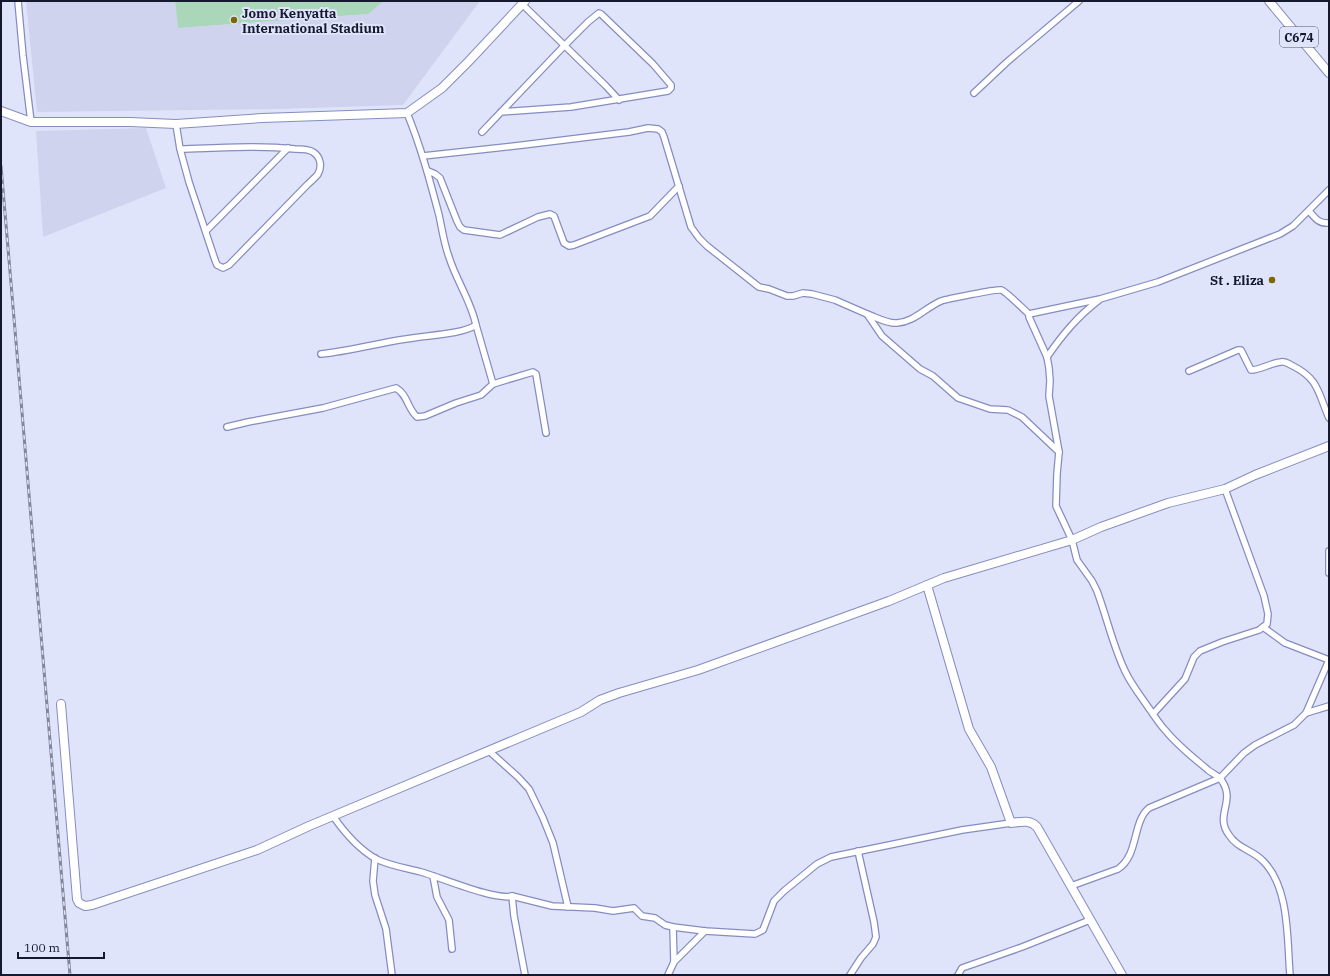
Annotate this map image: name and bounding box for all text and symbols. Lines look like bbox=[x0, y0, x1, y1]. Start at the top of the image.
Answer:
place label: Jomo Kenyatta International Stadium bbox=[242, 5, 385, 37]
marker: Jomo Kenyatta International Stadium bbox=[229, 15, 239, 25]
road number: C674 bbox=[1280, 27, 1318, 47]
place label: St . Eliza bbox=[1210, 272, 1265, 289]
marker: St . Eliza bbox=[1267, 275, 1277, 285]
scale bar bbox=[18, 934, 104, 960]
text: 100 m bbox=[24, 940, 60, 955]

